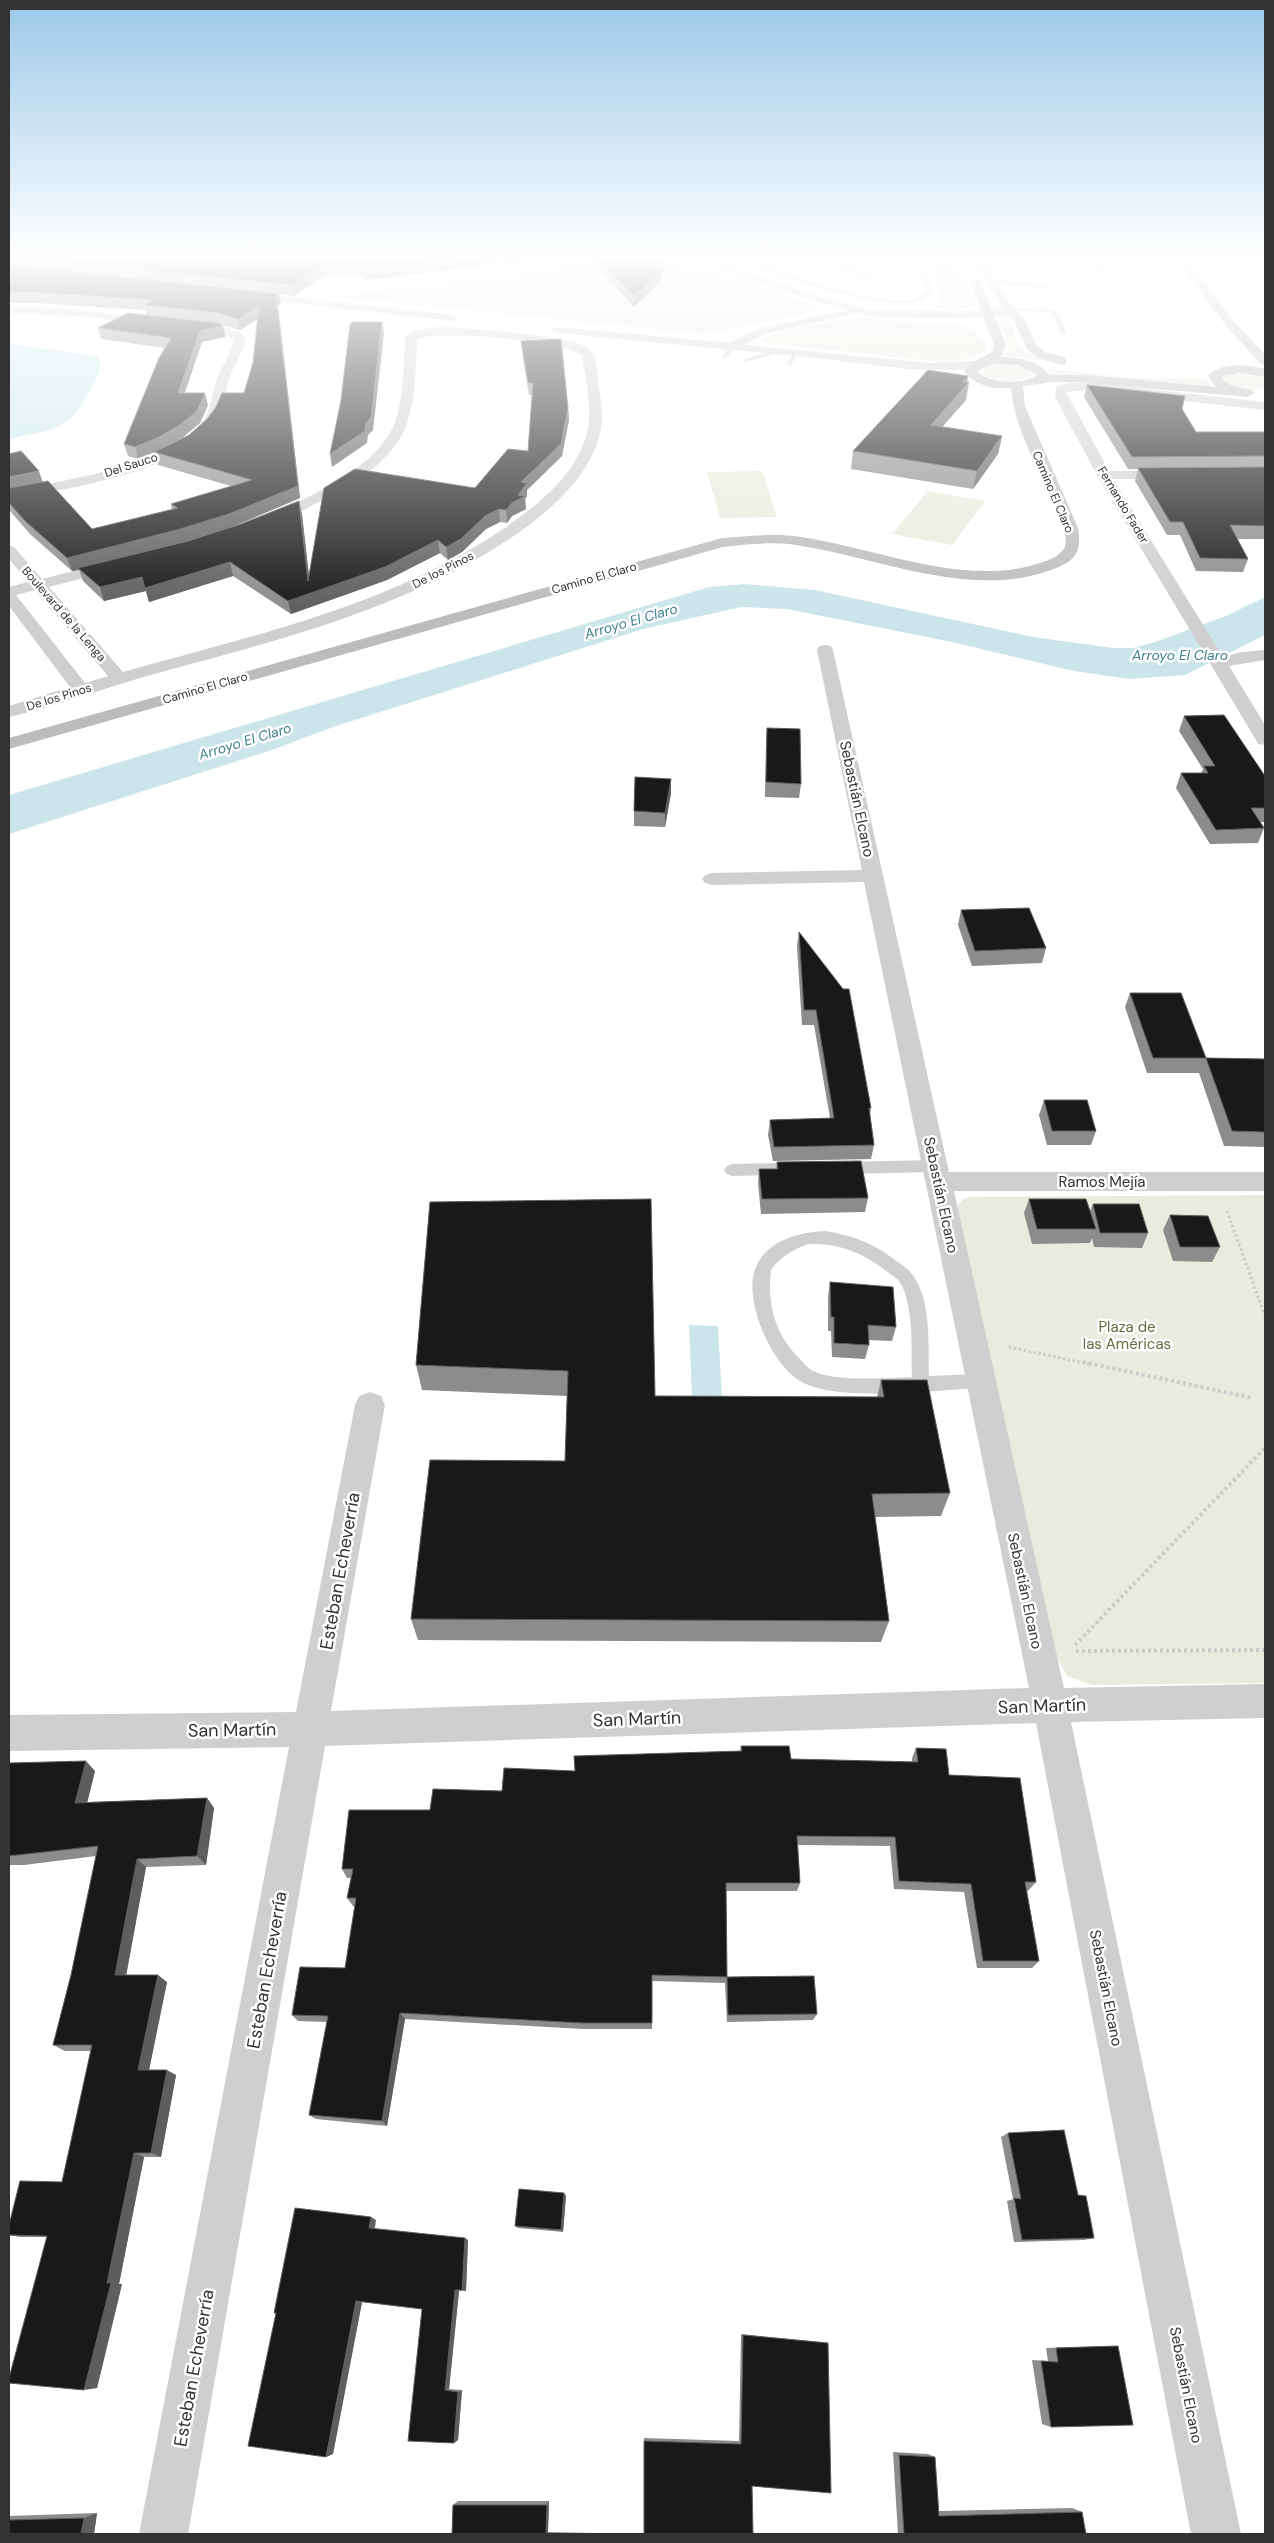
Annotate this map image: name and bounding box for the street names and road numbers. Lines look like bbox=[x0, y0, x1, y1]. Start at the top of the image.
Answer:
street label: Del Sauco bbox=[102, 449, 160, 481]
street label: Camino El Claro bbox=[1029, 449, 1077, 535]
street label: Fernando Fader bbox=[1094, 464, 1153, 547]
street label: De los Pinos bbox=[409, 548, 477, 592]
street label: Camino El Claro bbox=[550, 558, 638, 598]
street label: Boulevard de la Lenga bbox=[18, 563, 110, 665]
street label: Camino El Claro bbox=[161, 668, 249, 708]
street label: De los Pinos bbox=[25, 680, 93, 714]
street label: Sebastián Elcano bbox=[835, 739, 879, 859]
street label: Sebastián Elcano bbox=[919, 1135, 963, 1255]
street label: Ramos Mejía bbox=[1059, 1172, 1145, 1192]
street label: Esteban Echeverría bbox=[314, 1491, 366, 1651]
street label: Sebastián Elcano bbox=[1003, 1531, 1047, 1651]
street label: San Martín bbox=[997, 1692, 1087, 1720]
street label: San Martín bbox=[592, 1705, 682, 1733]
street label: San Martín bbox=[188, 1717, 276, 1743]
street label: Esteban Echeverría bbox=[241, 1890, 293, 2050]
street label: Sebastián Elcano bbox=[1085, 1928, 1127, 2048]
street label: Esteban Echeverría bbox=[168, 2288, 220, 2448]
street label: Sebastián Elcano bbox=[1165, 2325, 1207, 2445]

